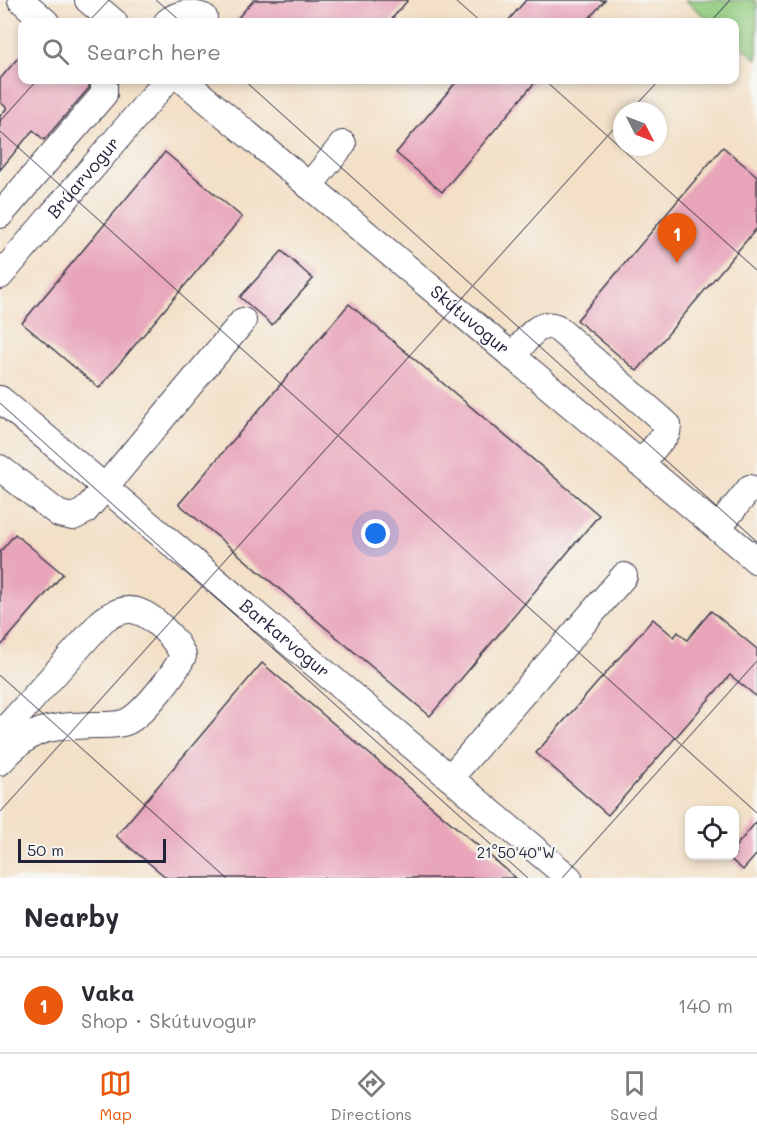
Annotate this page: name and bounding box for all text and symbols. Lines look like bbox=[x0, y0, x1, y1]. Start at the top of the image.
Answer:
search box bbox=[18, 18, 739, 84]
icon: search bbox=[39, 35, 72, 68]
text: Search here bbox=[87, 37, 221, 66]
north arrow bbox=[613, 102, 667, 156]
street label: Brúarvogur bbox=[41, 131, 124, 223]
pin: 1 bbox=[658, 214, 696, 263]
street label: Skútuvogur bbox=[425, 279, 515, 360]
your location bbox=[361, 519, 390, 548]
street label: Barkarvogur bbox=[235, 593, 335, 683]
map controls bbox=[685, 806, 739, 860]
button: locate bbox=[685, 806, 739, 860]
scale bar bbox=[18, 836, 166, 864]
text: 50 m bbox=[27, 839, 64, 860]
text: 21°50'40"W bbox=[477, 842, 555, 862]
text: Nearby bbox=[24, 900, 119, 934]
text: Vaka bbox=[81, 978, 134, 1007]
text: 1 bbox=[39, 992, 48, 1018]
text: 140 m bbox=[678, 992, 733, 1018]
text: Shop · Skútuvogur bbox=[81, 1007, 257, 1033]
tab: Map bbox=[99, 1067, 132, 1124]
tab: Directions bbox=[331, 1067, 412, 1124]
tab: Saved bbox=[610, 1067, 658, 1124]

